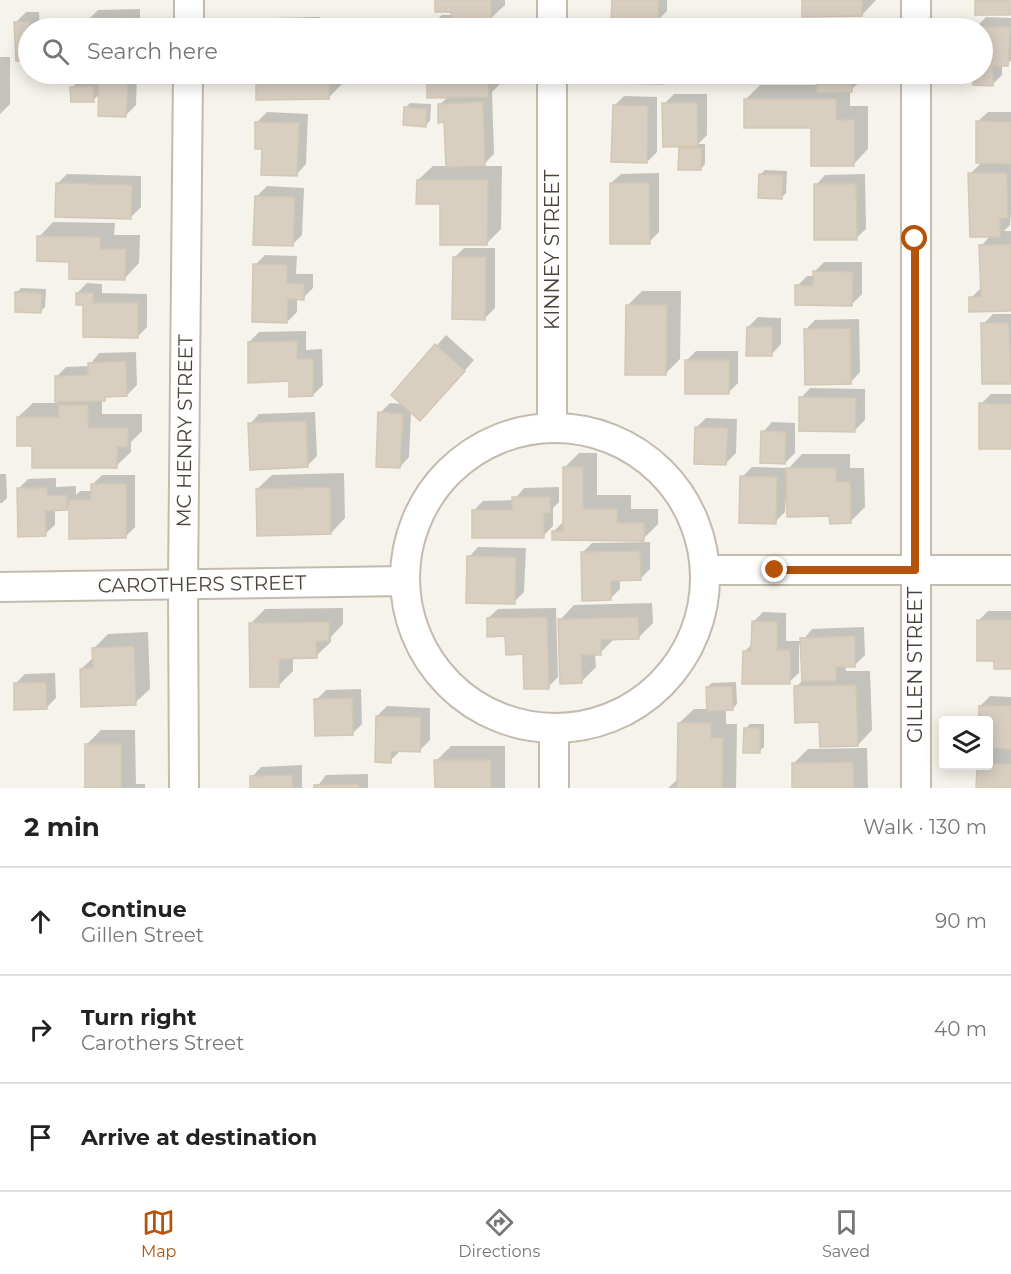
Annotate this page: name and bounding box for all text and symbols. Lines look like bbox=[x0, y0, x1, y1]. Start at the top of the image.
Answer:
search box bbox=[18, 18, 993, 84]
icon: search bbox=[39, 35, 72, 68]
text: Search here bbox=[87, 38, 218, 65]
street label: KINNEY STREET bbox=[540, 169, 564, 330]
route start bbox=[901, 225, 927, 251]
street label: MC HENRY STREET bbox=[172, 334, 197, 528]
route end bbox=[761, 556, 787, 582]
street label: CAROTHERS STREET bbox=[97, 570, 307, 598]
street label: GILLEN STREET bbox=[903, 586, 927, 743]
map controls bbox=[939, 716, 993, 770]
button: layers bbox=[939, 716, 993, 770]
text: 2 min bbox=[24, 811, 100, 843]
text: Walk · 130 m bbox=[863, 815, 987, 839]
text: Continue bbox=[81, 896, 187, 923]
icon: ahead bbox=[24, 905, 57, 938]
text: 90 m bbox=[935, 909, 987, 933]
text: Gillen Street bbox=[81, 923, 204, 947]
text: Turn right bbox=[81, 1004, 196, 1031]
icon: right bbox=[24, 1013, 57, 1046]
text: 40 m bbox=[934, 1017, 987, 1041]
text: Carothers Street bbox=[81, 1031, 244, 1055]
icon: arrive bbox=[24, 1121, 57, 1154]
text: Arrive at destination bbox=[81, 1124, 317, 1151]
tab: Map bbox=[141, 1206, 176, 1261]
tab: Directions bbox=[458, 1206, 540, 1261]
tab: Saved bbox=[822, 1206, 870, 1261]

